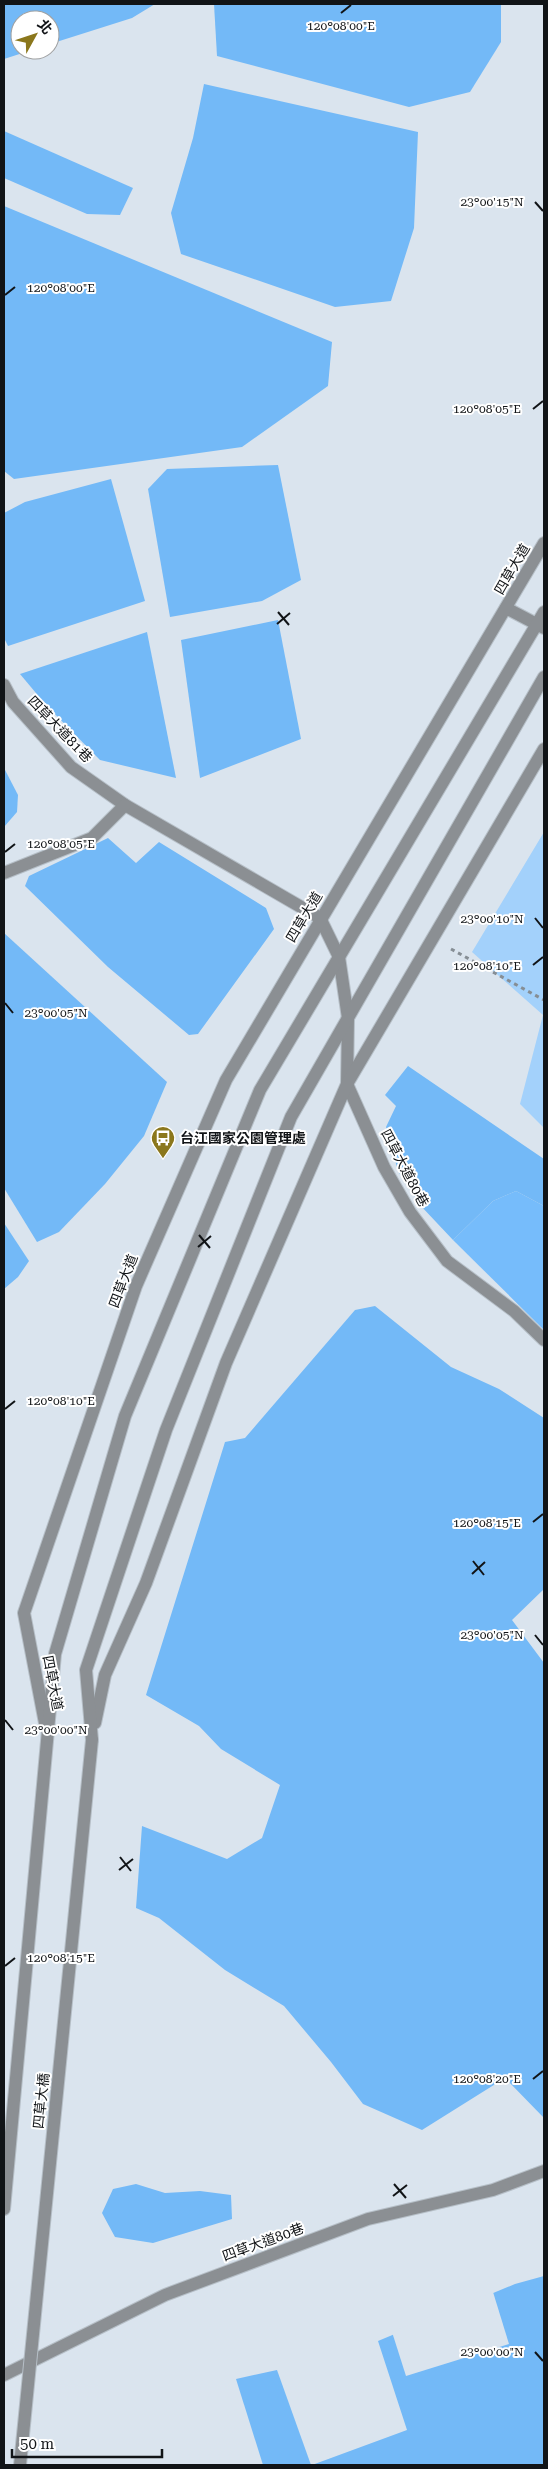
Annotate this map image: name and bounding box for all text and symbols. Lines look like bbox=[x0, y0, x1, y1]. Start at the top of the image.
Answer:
north arrow bbox=[10, 10, 60, 60]
text: 北 bbox=[34, 16, 56, 37]
text: 120°08'00"E bbox=[307, 19, 375, 33]
text: 23°00'15"N bbox=[460, 195, 524, 209]
text: 120°08'00"E bbox=[27, 281, 95, 295]
text: 120°08'05"E bbox=[453, 402, 521, 416]
street label: 四草大道 bbox=[491, 541, 533, 597]
street label: 四草大道81巷 bbox=[24, 693, 96, 765]
text: 120°08'05"E bbox=[27, 837, 95, 851]
street label: 四草大道 bbox=[283, 889, 325, 945]
text: 23°00'10"N bbox=[460, 912, 524, 926]
text: 120°08'10"E bbox=[453, 959, 521, 973]
text: 23°00'05"N bbox=[24, 1006, 88, 1020]
bus stop icon: 台江國家公園管理處 bbox=[150, 1125, 176, 1159]
street label: 四草大道80巷 bbox=[378, 1126, 432, 1210]
place label: 台江國家公園管理處 bbox=[180, 1130, 306, 1146]
street label: 四草大道 bbox=[105, 1252, 141, 1310]
text: 120°08'10"E bbox=[27, 1394, 95, 1408]
text: 120°08'15"E bbox=[453, 1516, 521, 1530]
text: 23°00'05"N bbox=[460, 1628, 524, 1642]
street label: 四草大道 bbox=[40, 1654, 66, 1712]
text: 23°00'00"N bbox=[24, 1723, 88, 1737]
text: 120°08'15"E bbox=[27, 1951, 95, 1965]
street label: 四草大橋 bbox=[30, 2072, 52, 2130]
text: 120°08'20"E bbox=[453, 2072, 521, 2086]
street label: 四草大道80巷 bbox=[220, 2220, 306, 2264]
text: 23°00'00"N bbox=[460, 2345, 524, 2359]
scale bar bbox=[12, 2426, 162, 2458]
text: 50 m bbox=[20, 2435, 55, 2453]

